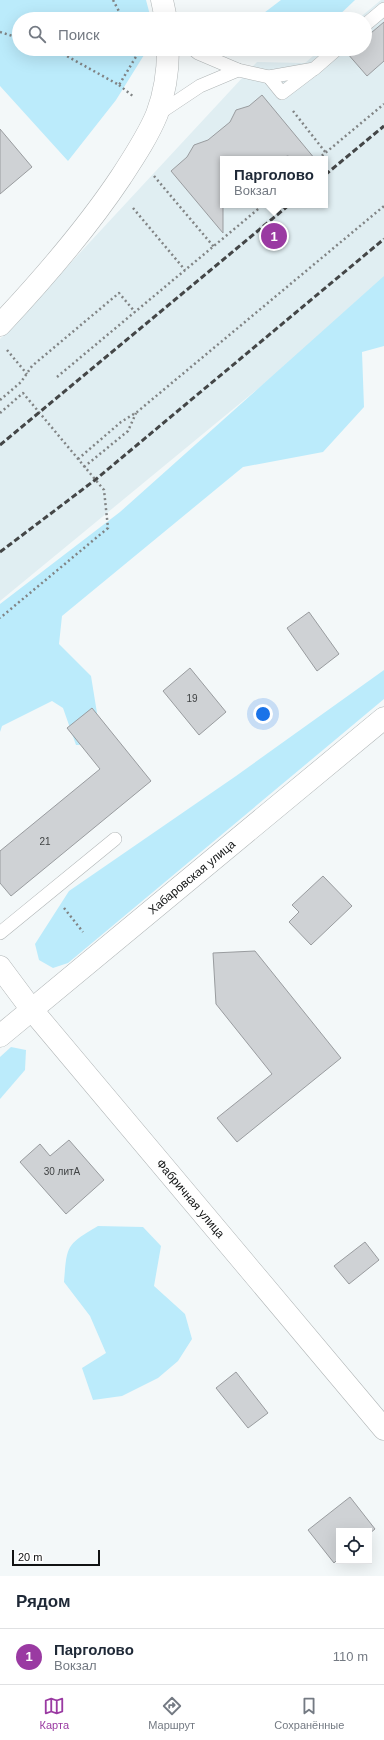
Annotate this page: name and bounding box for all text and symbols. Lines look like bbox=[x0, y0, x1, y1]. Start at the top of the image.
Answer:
search box bbox=[12, 12, 372, 56]
icon: search bbox=[26, 23, 48, 45]
text: Поиск bbox=[58, 26, 100, 43]
popup bbox=[220, 156, 328, 208]
text: Парголово bbox=[234, 166, 314, 183]
text: Вокзал bbox=[234, 183, 277, 198]
pin: 1 bbox=[261, 221, 287, 251]
house number: 19 bbox=[186, 693, 198, 704]
your location bbox=[253, 704, 273, 724]
house number: 21 bbox=[39, 836, 51, 847]
street label: Хабаровская улица bbox=[145, 837, 238, 917]
street label: Фабричная улица bbox=[153, 1156, 228, 1241]
house number: 30 литА bbox=[44, 1166, 81, 1177]
map controls bbox=[336, 1528, 372, 1564]
button: locate bbox=[336, 1528, 372, 1564]
scale bar bbox=[12, 1548, 100, 1567]
text: 20 m bbox=[18, 1551, 42, 1563]
text: Рядом bbox=[16, 1592, 71, 1611]
text: Парголово bbox=[54, 1641, 134, 1658]
text: 1 bbox=[25, 1649, 33, 1664]
text: 110 m bbox=[333, 1649, 368, 1664]
text: Вокзал bbox=[54, 1658, 97, 1673]
tab: Карта bbox=[40, 1695, 69, 1731]
tab: Маршрут bbox=[148, 1695, 195, 1731]
tab: Сохранённые bbox=[274, 1695, 344, 1731]

